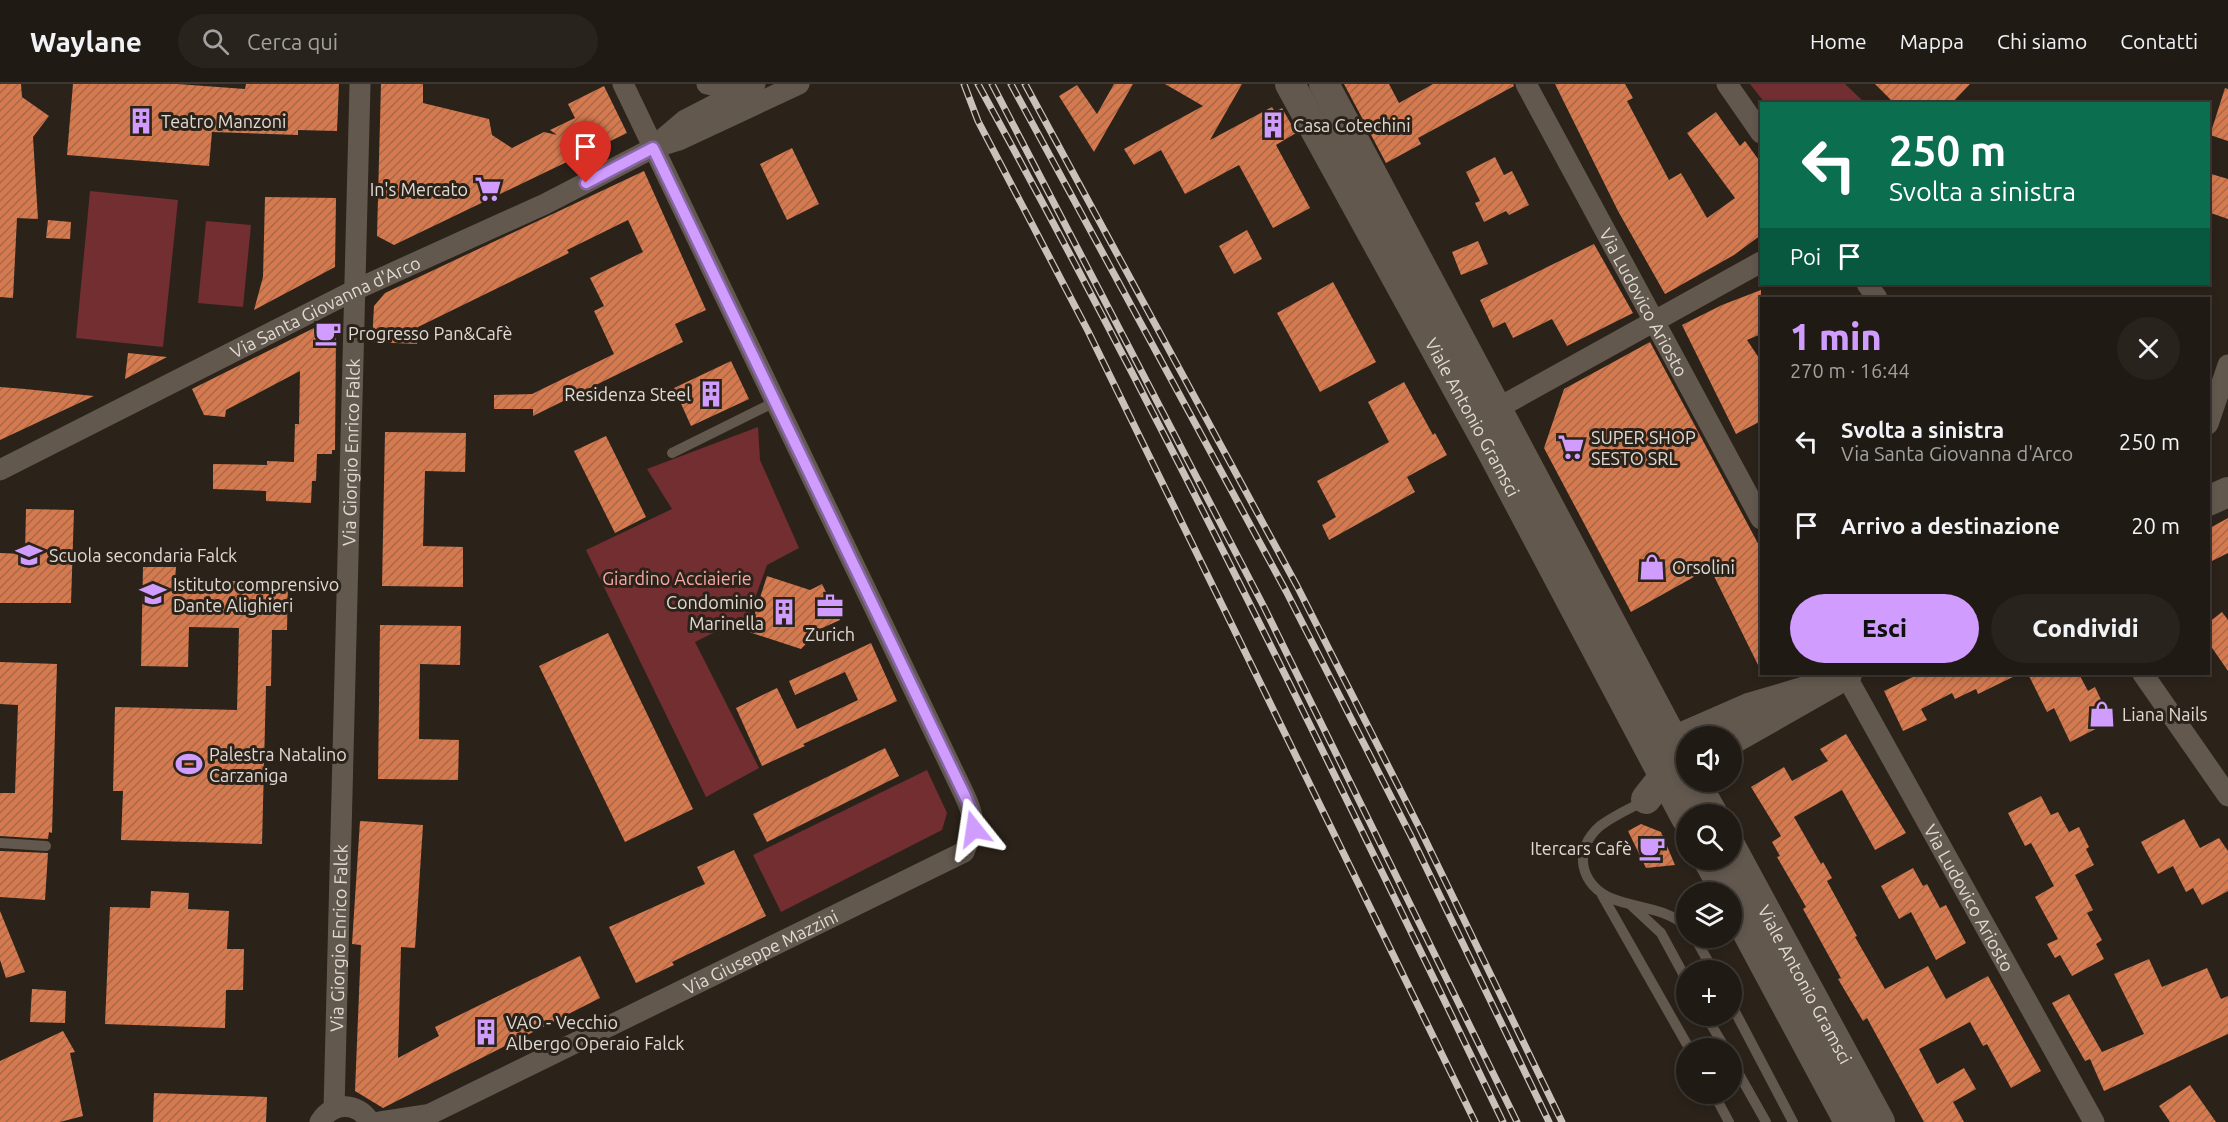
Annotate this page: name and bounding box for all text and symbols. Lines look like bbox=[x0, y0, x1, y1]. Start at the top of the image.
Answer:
search box bbox=[178, 14, 598, 68]
icon: search bbox=[199, 25, 232, 58]
text: Waylane bbox=[30, 26, 142, 57]
text: Cerca qui bbox=[247, 29, 338, 54]
text: Home bbox=[1810, 29, 1867, 53]
text: Mappa bbox=[1900, 29, 1964, 53]
text: Chi siamo bbox=[1997, 29, 2087, 53]
text: Contatti bbox=[2120, 29, 2198, 53]
building icon: Teatro Manzoni bbox=[126, 106, 156, 136]
building icon: Casa Cotechini bbox=[1258, 110, 1288, 140]
place label: Teatro Manzoni bbox=[161, 111, 286, 131]
place label: Casa Cotechini bbox=[1293, 115, 1411, 135]
pin bbox=[560, 121, 611, 183]
icon: left bbox=[1790, 126, 1868, 204]
text: 250 m bbox=[1889, 127, 2006, 174]
icon: arrive bbox=[569, 130, 602, 163]
supermarket icon: In's Mercato bbox=[473, 174, 503, 204]
text: Svolta a sinistra bbox=[1889, 176, 2076, 206]
place label: In's Mercato bbox=[370, 179, 468, 199]
street label: Via Ludovico Ariosto bbox=[1596, 225, 1692, 380]
icon: arrive bbox=[1833, 240, 1866, 273]
text: Poi bbox=[1790, 244, 1821, 269]
street label: Via Santa Giovanna d'Arco bbox=[227, 252, 423, 362]
text: 1 min bbox=[1790, 316, 1882, 357]
button: close bbox=[2117, 317, 2180, 380]
cafe icon: Progresso Pan&Cafè bbox=[313, 318, 343, 348]
place label: Progresso Pan&Cafè bbox=[348, 323, 512, 343]
street label: Viale Antonio Gramsci bbox=[1422, 334, 1524, 500]
street label: Via Giorgio Enrico Falck bbox=[338, 358, 363, 546]
text: 270 m · 16:44 bbox=[1790, 359, 1910, 382]
building icon: Residenza Steel bbox=[696, 379, 726, 409]
place label: Residenza Steel bbox=[564, 384, 691, 404]
text: Svolta a sinistra bbox=[1841, 417, 2004, 442]
icon: left bbox=[1790, 425, 1823, 458]
place label: SUPER SHOP SESTO SRL bbox=[1591, 427, 1696, 468]
text: 250 m bbox=[2119, 429, 2180, 454]
supermarket icon: SUPER SHOP SESTO SRL bbox=[1556, 432, 1586, 462]
text: Via Santa Giovanna d'Arco bbox=[1841, 442, 2073, 465]
icon: arrive bbox=[1790, 509, 1823, 542]
text: Arrivo a destinazione bbox=[1841, 513, 2060, 538]
text: 20 m bbox=[2131, 513, 2180, 538]
school or university icon: Scuola secondaria Falck bbox=[14, 540, 44, 570]
place label: Scuola secondaria Falck bbox=[49, 545, 237, 565]
shop icon: Orsolini bbox=[1637, 552, 1667, 582]
place label: Orsolini bbox=[1672, 557, 1735, 577]
park label: Giardino Acciaierie bbox=[602, 568, 752, 588]
place label: Istituto comprensivo Dante Alighieri bbox=[173, 574, 339, 615]
school or university icon: Istituto comprensivo Dante Alighieri bbox=[138, 579, 168, 609]
office icon: Zurich bbox=[815, 591, 845, 621]
place label: Condominio Marinella bbox=[666, 592, 764, 633]
button: Esci bbox=[1790, 594, 1979, 663]
button: Condividi bbox=[1991, 594, 2180, 663]
building icon: Condominio Marinella bbox=[769, 597, 799, 627]
place label: Zurich bbox=[805, 624, 855, 644]
shop icon: Liana Nails bbox=[2087, 699, 2117, 729]
place label: Liana Nails bbox=[2122, 704, 2208, 724]
map controls bbox=[1676, 726, 1742, 1104]
button: sound bbox=[1676, 726, 1742, 792]
place label: Palestra Natalino Carzaniga bbox=[209, 744, 347, 785]
sports icon: Palestra Natalino Carzaniga bbox=[174, 749, 204, 779]
position arrow bbox=[942, 797, 1006, 861]
button: search bbox=[1676, 804, 1742, 870]
street label: Via Ludovico Ariosto bbox=[1920, 821, 2018, 975]
cafe icon: Itercars Cafè bbox=[1637, 833, 1667, 863]
place label: Itercars Cafè bbox=[1530, 838, 1632, 858]
street label: Via Giorgio Enrico Falck bbox=[326, 844, 351, 1032]
button: layers bbox=[1676, 882, 1742, 948]
street label: Viale Antonio Gramsci bbox=[1754, 901, 1856, 1067]
street label: Via Giuseppe Mazzini bbox=[680, 906, 841, 998]
button: + bbox=[1676, 960, 1742, 1026]
place label: VAO - Vecchio Albergo Operaio Falck bbox=[506, 1012, 684, 1053]
building icon: VAO - Vecchio Albergo Operaio Falck bbox=[471, 1017, 501, 1047]
button: − bbox=[1676, 1038, 1742, 1104]

